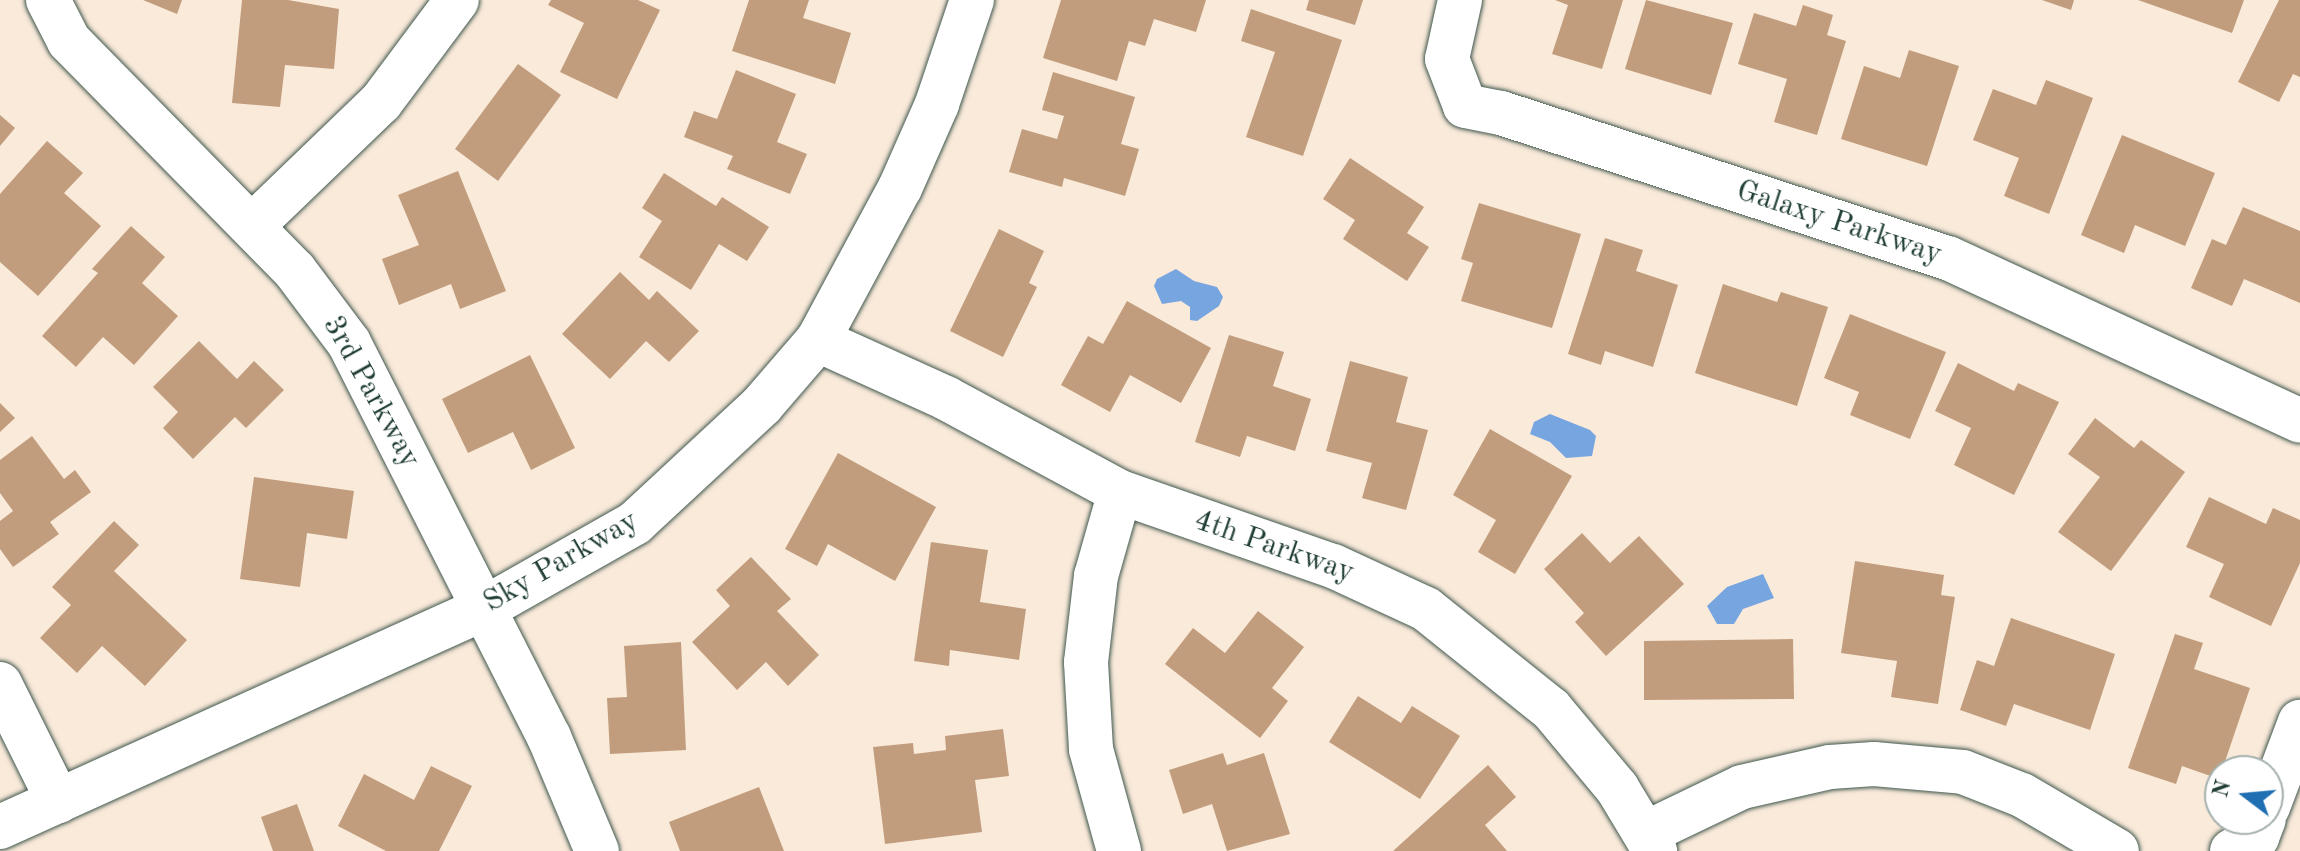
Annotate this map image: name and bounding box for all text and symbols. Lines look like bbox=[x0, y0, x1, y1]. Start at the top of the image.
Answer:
street label: Galaxy Parkway bbox=[1732, 173, 1946, 273]
street label: 3rd Parkway bbox=[315, 310, 427, 474]
street label: Sky Parkway bbox=[477, 503, 645, 621]
street label: 4th Parkway bbox=[1189, 503, 1359, 591]
north arrow bbox=[2204, 755, 2284, 835]
text: N bbox=[2210, 778, 2236, 800]

